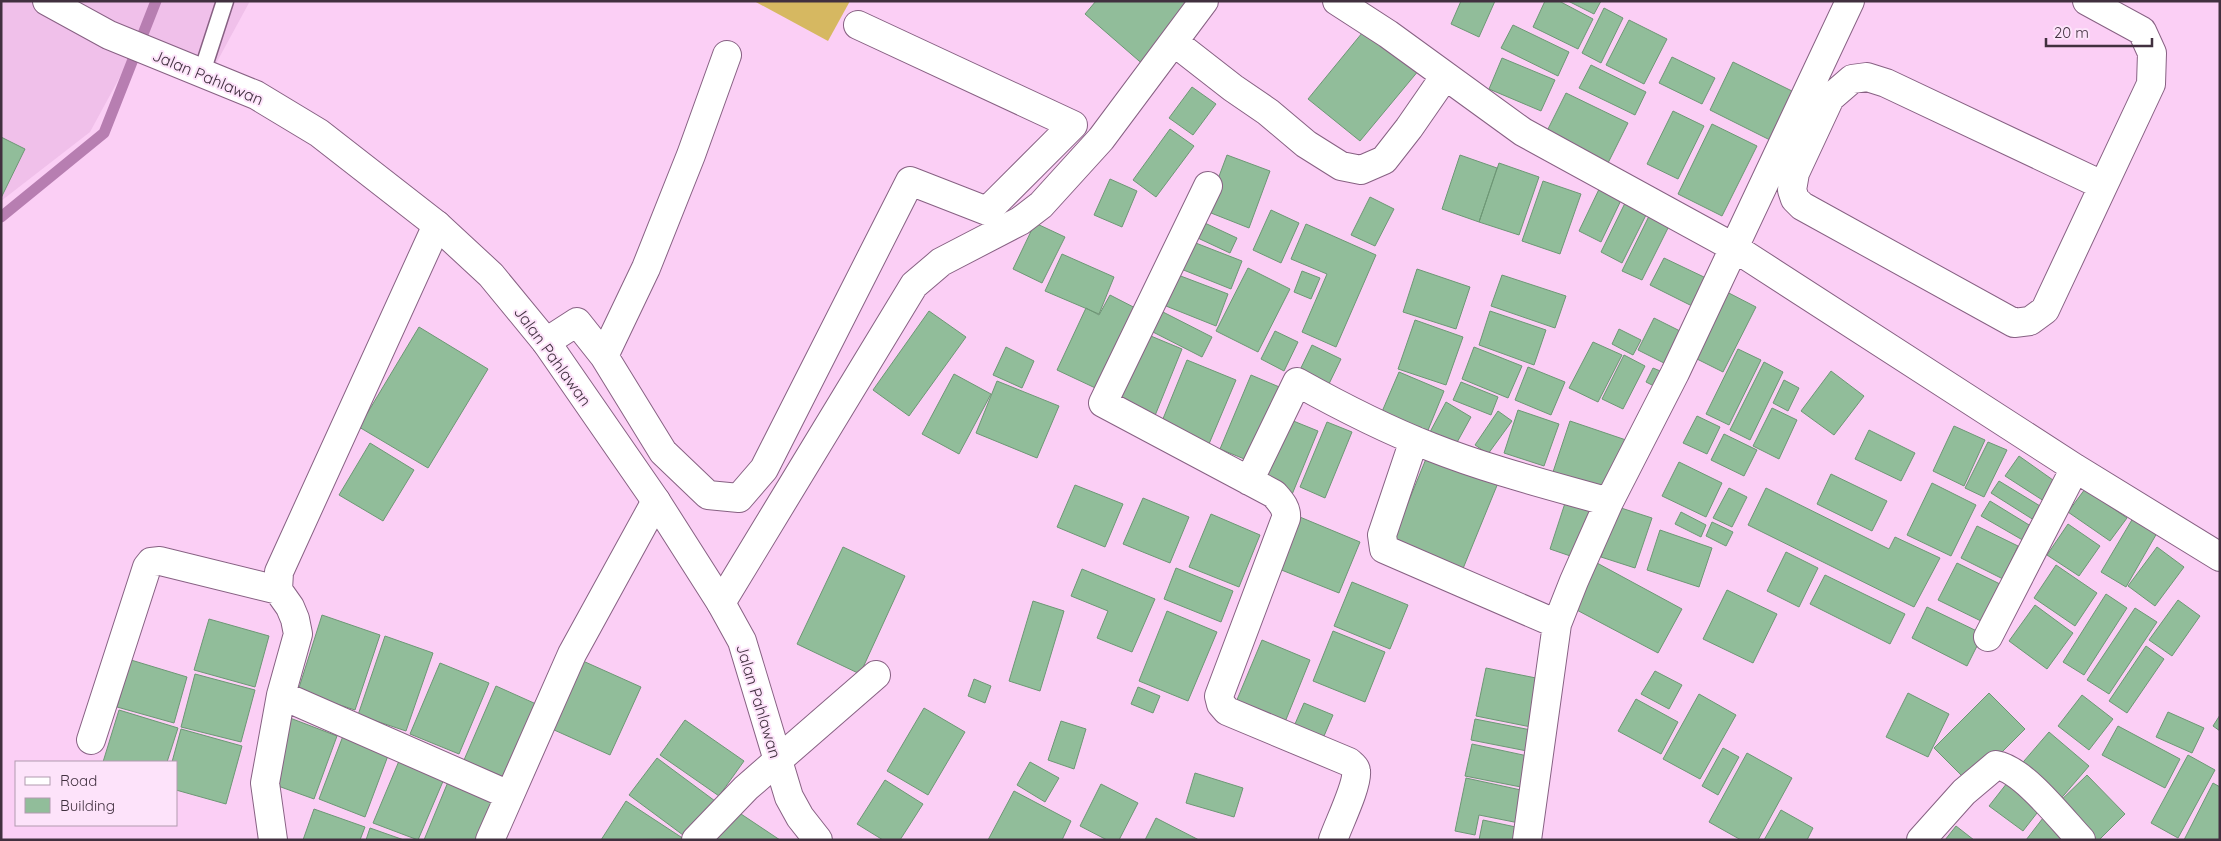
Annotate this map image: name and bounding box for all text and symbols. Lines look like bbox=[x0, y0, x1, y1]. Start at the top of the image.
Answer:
scale bar bbox=[2046, 15, 2152, 47]
text: 20 m bbox=[2054, 23, 2089, 42]
street label: Jalan Pahlawan bbox=[150, 45, 266, 109]
street label: Jalan Pahlawan bbox=[510, 302, 596, 410]
street label: Jalan Pahlawan bbox=[732, 641, 786, 761]
legend bbox=[15, 761, 178, 826]
text: Road bbox=[60, 771, 97, 790]
text: Building bbox=[60, 796, 115, 815]

